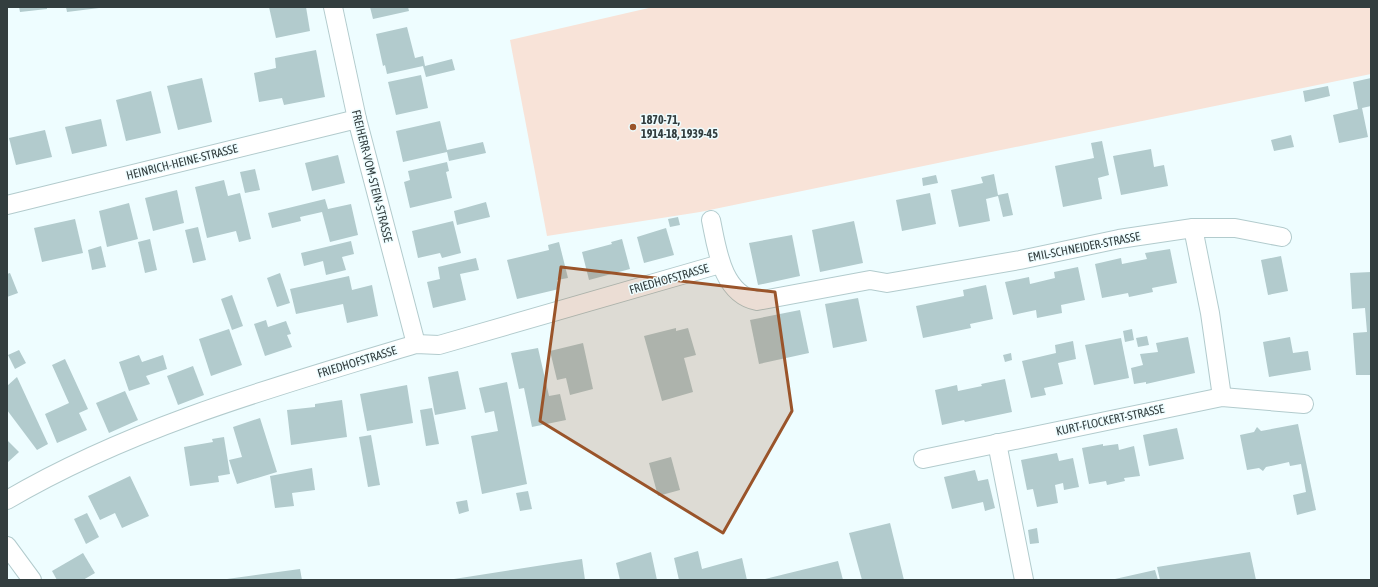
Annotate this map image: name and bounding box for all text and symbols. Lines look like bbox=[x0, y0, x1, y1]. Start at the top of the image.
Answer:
street label: FREIHERR-VOM-STEIN-STRASSE bbox=[349, 108, 395, 244]
place label: 1870-71, 1914-18, 1939-45 bbox=[641, 113, 718, 141]
marker: 1870-71, 1914-18, 1939-45 bbox=[628, 122, 638, 132]
street label: HEINRICH-HEINE-STRASSE bbox=[125, 141, 239, 183]
street label: EMIL-SCHNEIDER-STRASSE bbox=[1027, 229, 1141, 265]
street label: FRIEDHOFSTRASSE bbox=[628, 261, 710, 297]
street label: FRIEDHOFSTRASSE bbox=[316, 343, 398, 381]
street label: KURT-FLOCKERT-STRASSE bbox=[1055, 402, 1165, 438]

